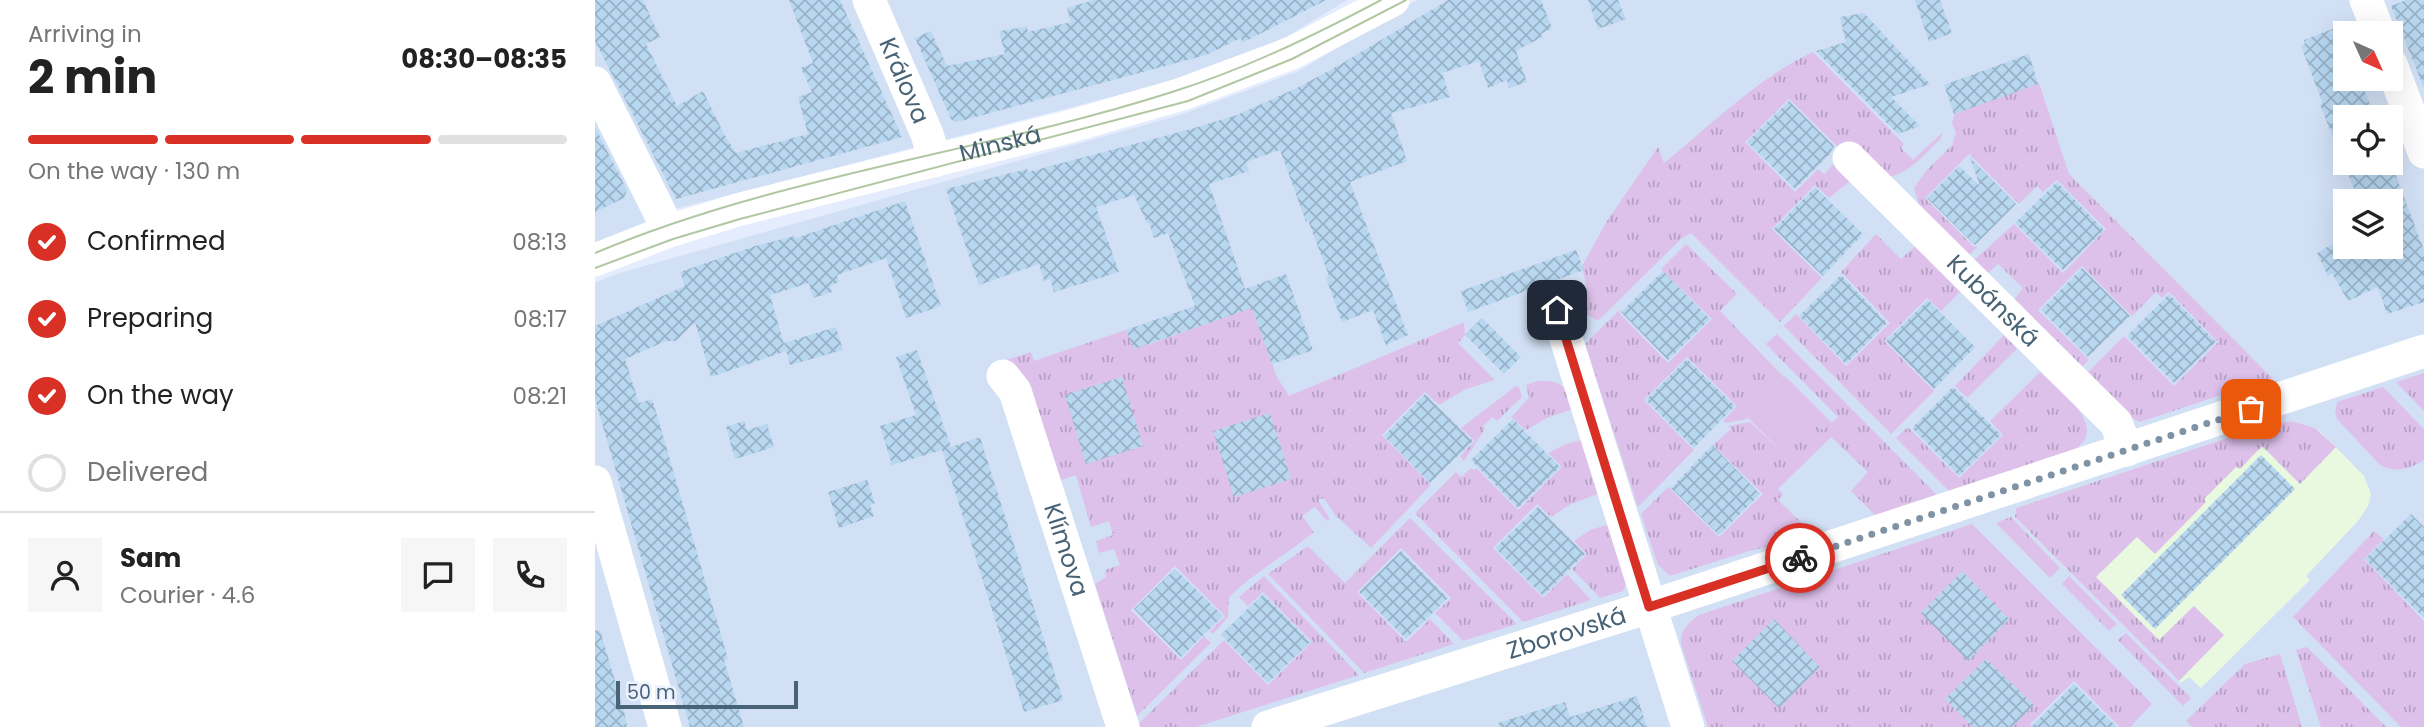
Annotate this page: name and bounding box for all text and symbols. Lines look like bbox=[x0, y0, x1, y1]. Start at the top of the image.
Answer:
text: Arriving in bbox=[28, 18, 142, 50]
north arrow bbox=[2333, 21, 2403, 91]
map controls bbox=[2333, 21, 2403, 259]
street label: Králova bbox=[871, 32, 938, 129]
text: 08:30–08:35 bbox=[401, 41, 567, 77]
text: 2 min bbox=[28, 45, 157, 109]
button: locate bbox=[2333, 105, 2403, 175]
street label: Minská bbox=[956, 117, 1044, 170]
text: On the way · 130 m bbox=[28, 155, 240, 187]
button: layers bbox=[2333, 189, 2403, 259]
icon: check bbox=[28, 223, 66, 261]
text: Confirmed bbox=[87, 223, 225, 259]
text: 08:13 bbox=[512, 226, 567, 258]
street label: Kubánská bbox=[1940, 247, 2047, 354]
pin bbox=[1527, 280, 1587, 340]
icon: home bbox=[1538, 291, 1576, 329]
icon: check bbox=[28, 300, 66, 338]
text: Preparing bbox=[87, 300, 213, 336]
text: 08:17 bbox=[513, 303, 567, 335]
icon: check bbox=[28, 377, 66, 415]
text: On the way bbox=[87, 377, 234, 413]
pin bbox=[2221, 379, 2281, 439]
text: 08:21 bbox=[513, 380, 567, 412]
icon: bag bbox=[2232, 390, 2270, 428]
text: Delivered bbox=[87, 454, 208, 490]
street label: Klímova bbox=[1036, 499, 1097, 600]
courier bbox=[1765, 523, 1835, 593]
button: person bbox=[28, 538, 102, 612]
button: chat bbox=[401, 538, 475, 612]
button: phone bbox=[493, 538, 567, 612]
icon: bike bbox=[1781, 539, 1819, 577]
text: Sam bbox=[120, 540, 181, 576]
text: Courier · 4.6 bbox=[120, 579, 255, 611]
street label: Zborovská bbox=[1503, 598, 1630, 667]
scale bar bbox=[616, 678, 798, 710]
text: 50 m bbox=[627, 679, 676, 706]

